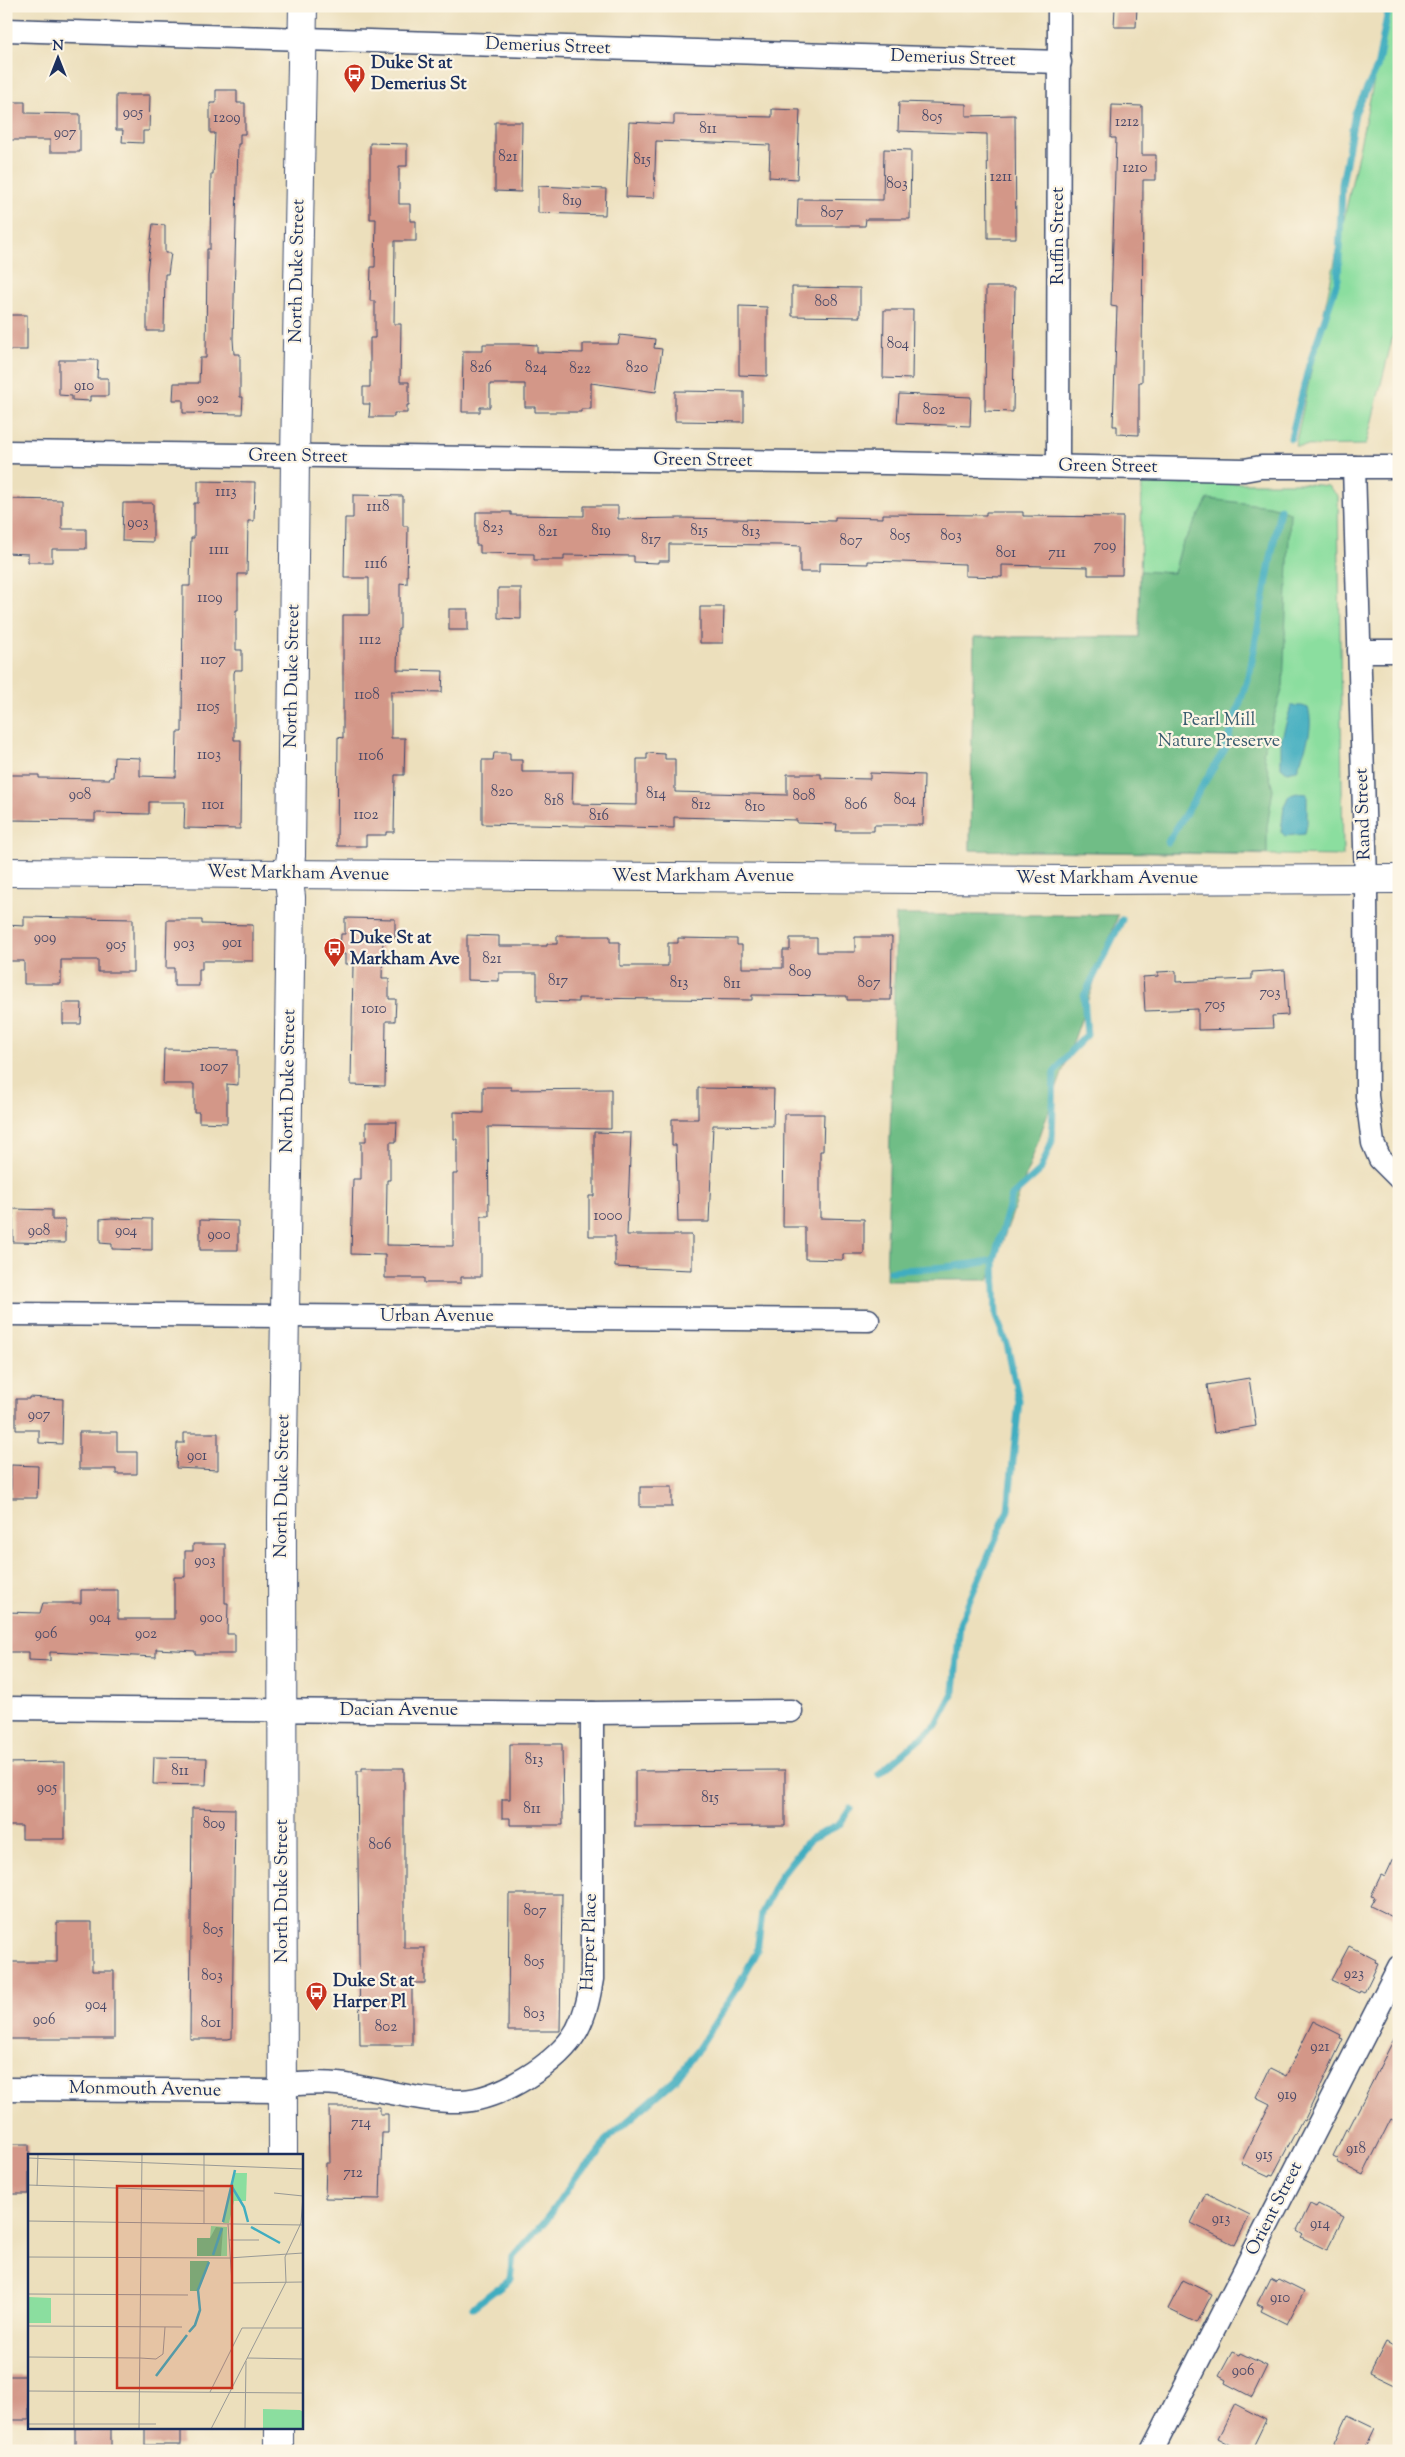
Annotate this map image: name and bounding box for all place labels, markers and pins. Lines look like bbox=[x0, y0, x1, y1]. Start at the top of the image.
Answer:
place label: Duke St at Demerius St bbox=[371, 51, 468, 98]
bus stop icon: Duke St at Demerius St bbox=[343, 62, 367, 93]
place label: Duke St at Markham Ave bbox=[350, 926, 460, 973]
bus stop icon: Duke St at Markham Ave bbox=[322, 937, 346, 968]
place label: Duke St at Harper Pl bbox=[333, 1969, 415, 2016]
bus stop icon: Duke St at Harper Pl bbox=[305, 1980, 329, 2011]

